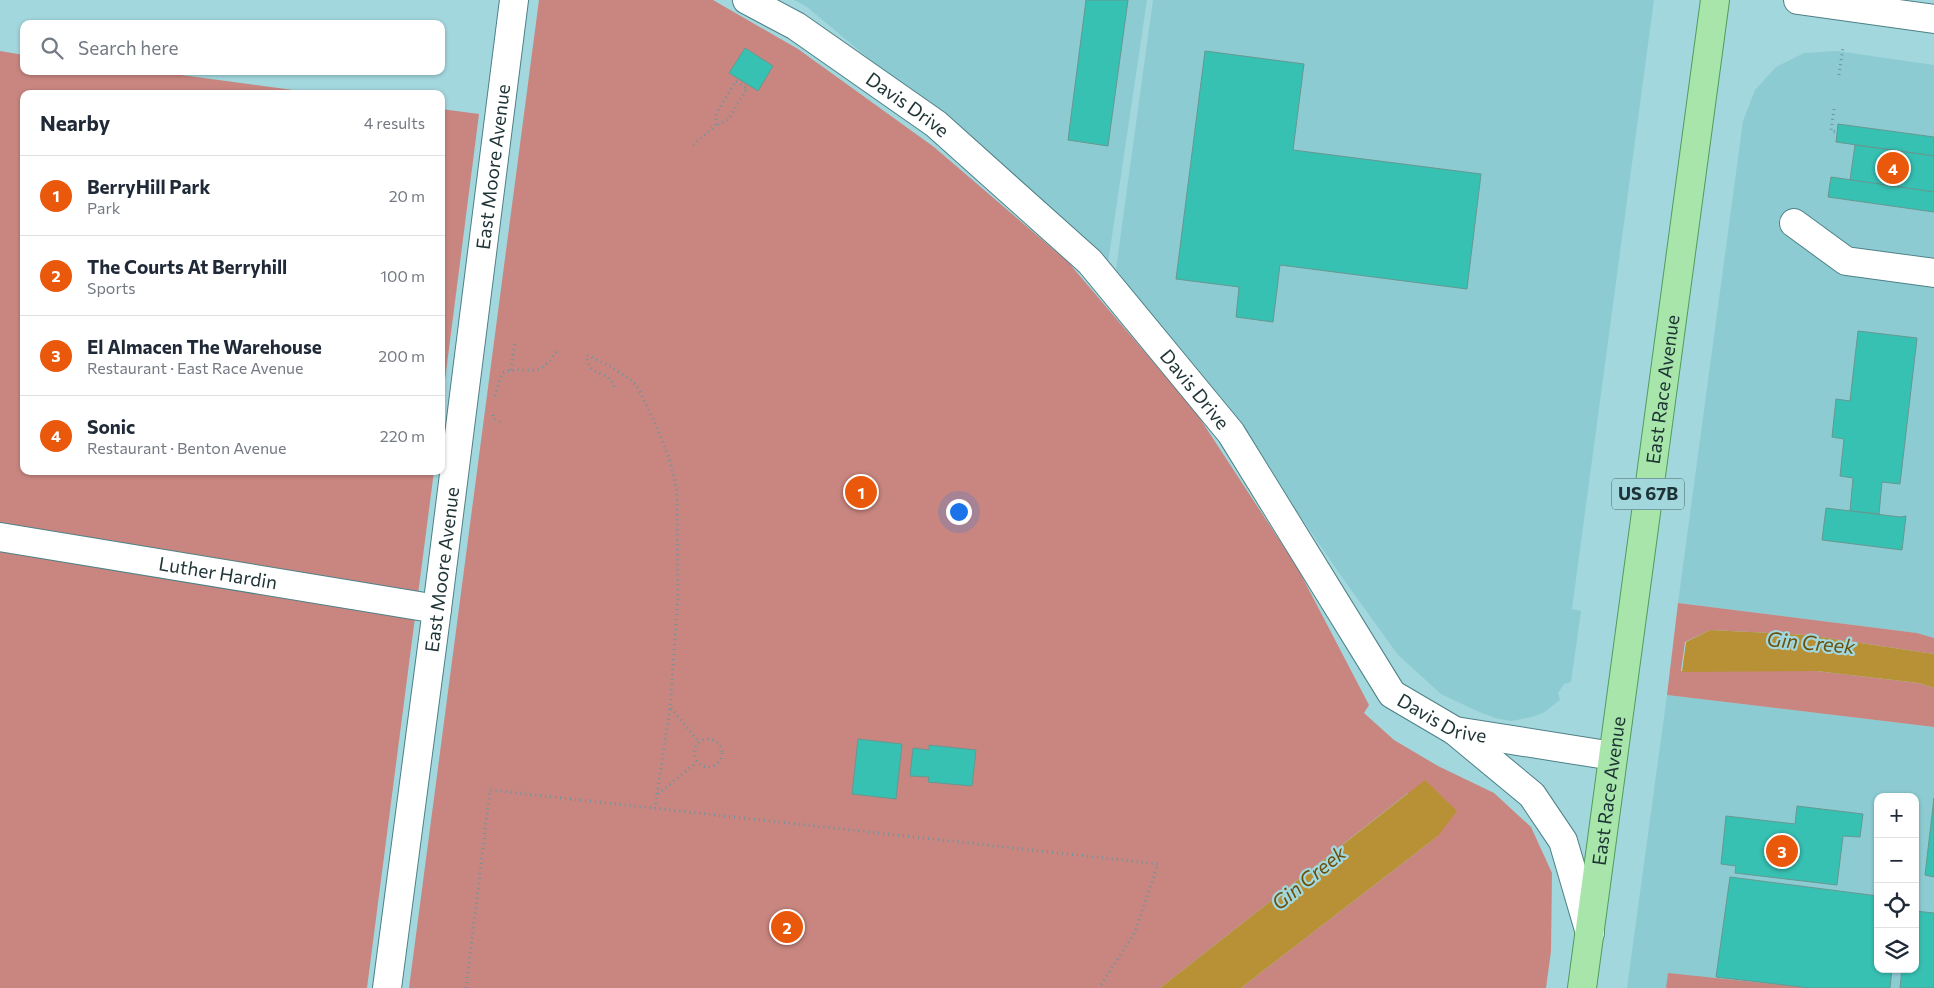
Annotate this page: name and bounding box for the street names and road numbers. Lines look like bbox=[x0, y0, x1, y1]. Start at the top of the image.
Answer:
street label: Davis Drive bbox=[862, 67, 954, 141]
street label: East Moore Avenue bbox=[471, 83, 514, 251]
street label: East Race Avenue bbox=[1641, 313, 1684, 465]
street label: Davis Drive bbox=[1156, 344, 1235, 433]
road number: US 67B bbox=[1612, 478, 1684, 509]
street label: East Moore Avenue bbox=[419, 486, 463, 654]
street label: Luther Hardin bbox=[157, 551, 279, 594]
street label: Davis Drive bbox=[1394, 688, 1488, 747]
street label: East Race Avenue bbox=[1587, 715, 1629, 867]

